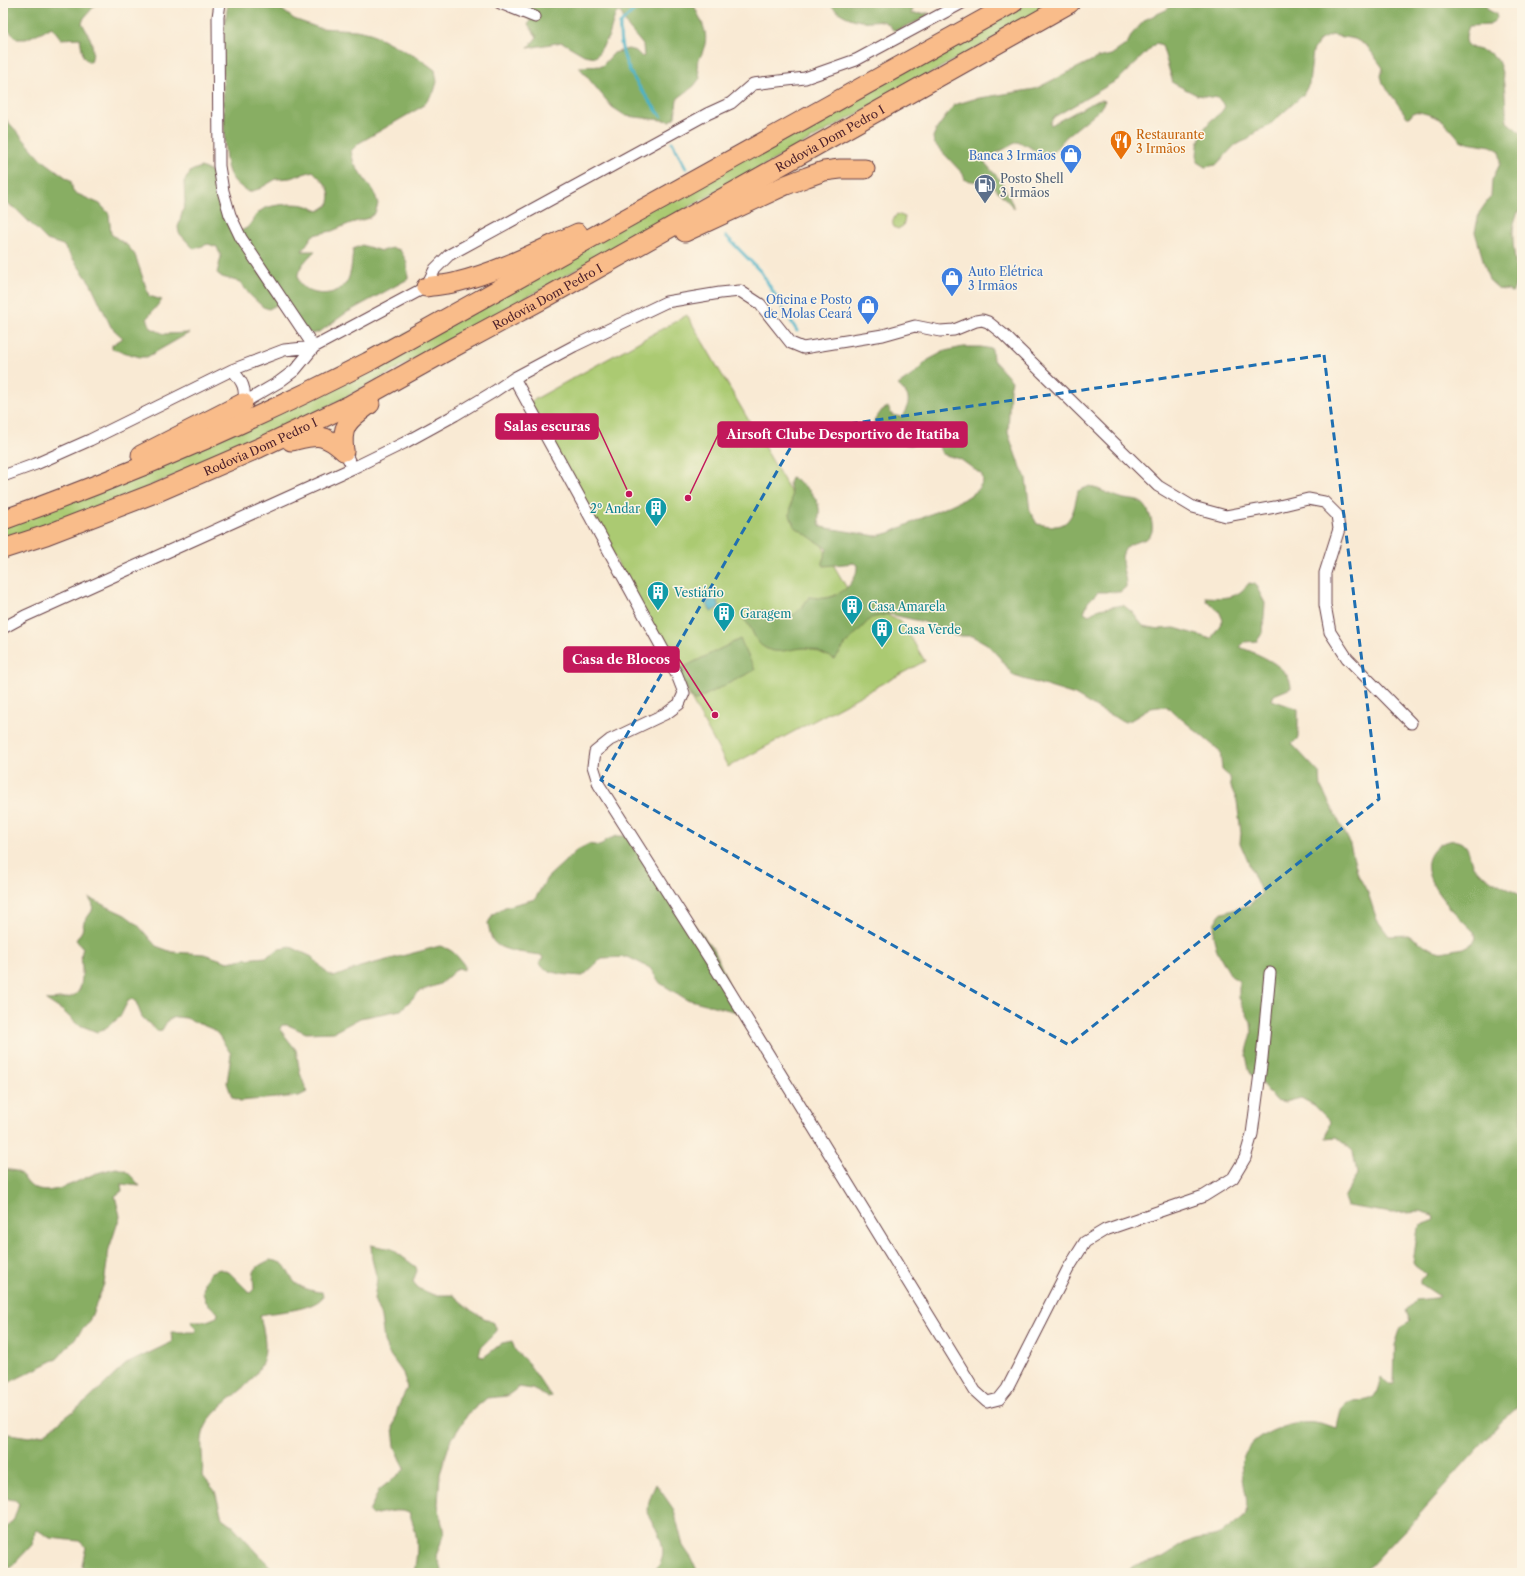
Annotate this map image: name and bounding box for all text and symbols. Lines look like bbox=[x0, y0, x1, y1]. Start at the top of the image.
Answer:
street label: Rodovia Dom Pedro I bbox=[772, 101, 887, 175]
place label: Restaurante 3 Irmãos bbox=[1136, 127, 1205, 156]
restaurant icon: Restaurante 3 Irmãos bbox=[1108, 128, 1134, 161]
shop icon: Banca 3 Irmãos bbox=[1058, 142, 1084, 175]
place label: Banca 3 Irmãos bbox=[969, 148, 1056, 163]
place label: Posto Shell 3 Irmãos bbox=[1000, 171, 1064, 200]
fuel station icon: Posto Shell 3 Irmãos bbox=[972, 172, 998, 205]
street label: Rodovia Dom Pedro I bbox=[490, 260, 605, 333]
place label: Auto Elétrica 3 Irmãos bbox=[967, 264, 1044, 293]
shop icon: Auto Elétrica 3 Irmãos bbox=[939, 265, 965, 298]
place label: Oficina e Posto de Molas Ceará bbox=[764, 292, 853, 321]
shop icon: Oficina e Posto de Molas Ceará bbox=[855, 293, 881, 326]
street label: Rodovia Dom Pedro I bbox=[201, 414, 319, 479]
callout: Salas escuras bbox=[496, 414, 598, 439]
text: Salas escuras bbox=[504, 418, 590, 434]
callout: Airsoft Clube Desportivo de Itatiba bbox=[718, 422, 967, 447]
text: Airsoft Clube Desportivo de Itatiba bbox=[726, 426, 960, 442]
building icon: 2º Andar bbox=[643, 495, 669, 528]
place label: 2º Andar bbox=[590, 501, 640, 516]
building icon: Vestiário bbox=[645, 579, 671, 612]
place label: Vestiário bbox=[673, 585, 724, 600]
building icon: Casa Amarela bbox=[839, 593, 865, 626]
place label: Casa Amarela bbox=[868, 599, 946, 614]
building icon: Garagem bbox=[711, 600, 737, 633]
place label: Garagem bbox=[740, 606, 792, 621]
building icon: Casa Verde bbox=[869, 616, 895, 649]
place label: Casa Verde bbox=[898, 622, 961, 637]
callout: Casa de Blocos bbox=[564, 647, 679, 672]
text: Casa de Blocos bbox=[572, 651, 670, 667]

